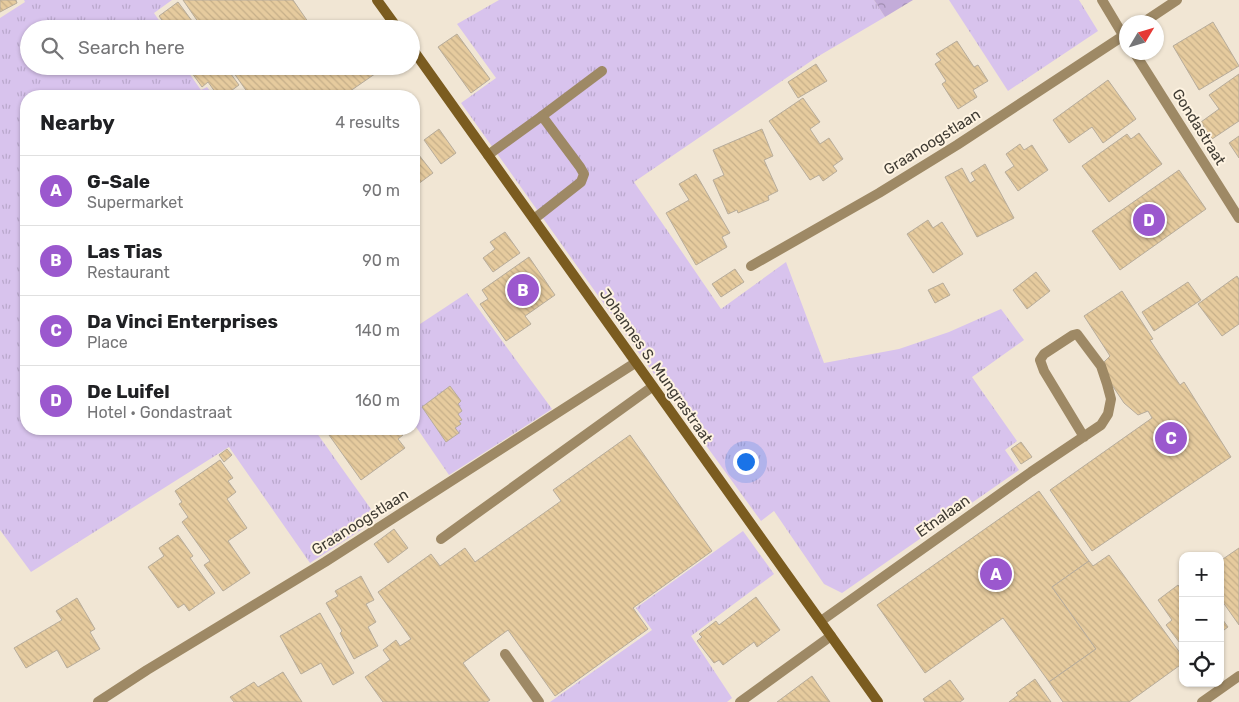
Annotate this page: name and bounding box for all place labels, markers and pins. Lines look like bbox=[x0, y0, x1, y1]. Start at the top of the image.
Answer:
pin: D bbox=[1133, 201, 1165, 239]
pin: B bbox=[507, 271, 539, 309]
pin: C bbox=[1155, 419, 1187, 457]
pin: A bbox=[980, 555, 1012, 593]

